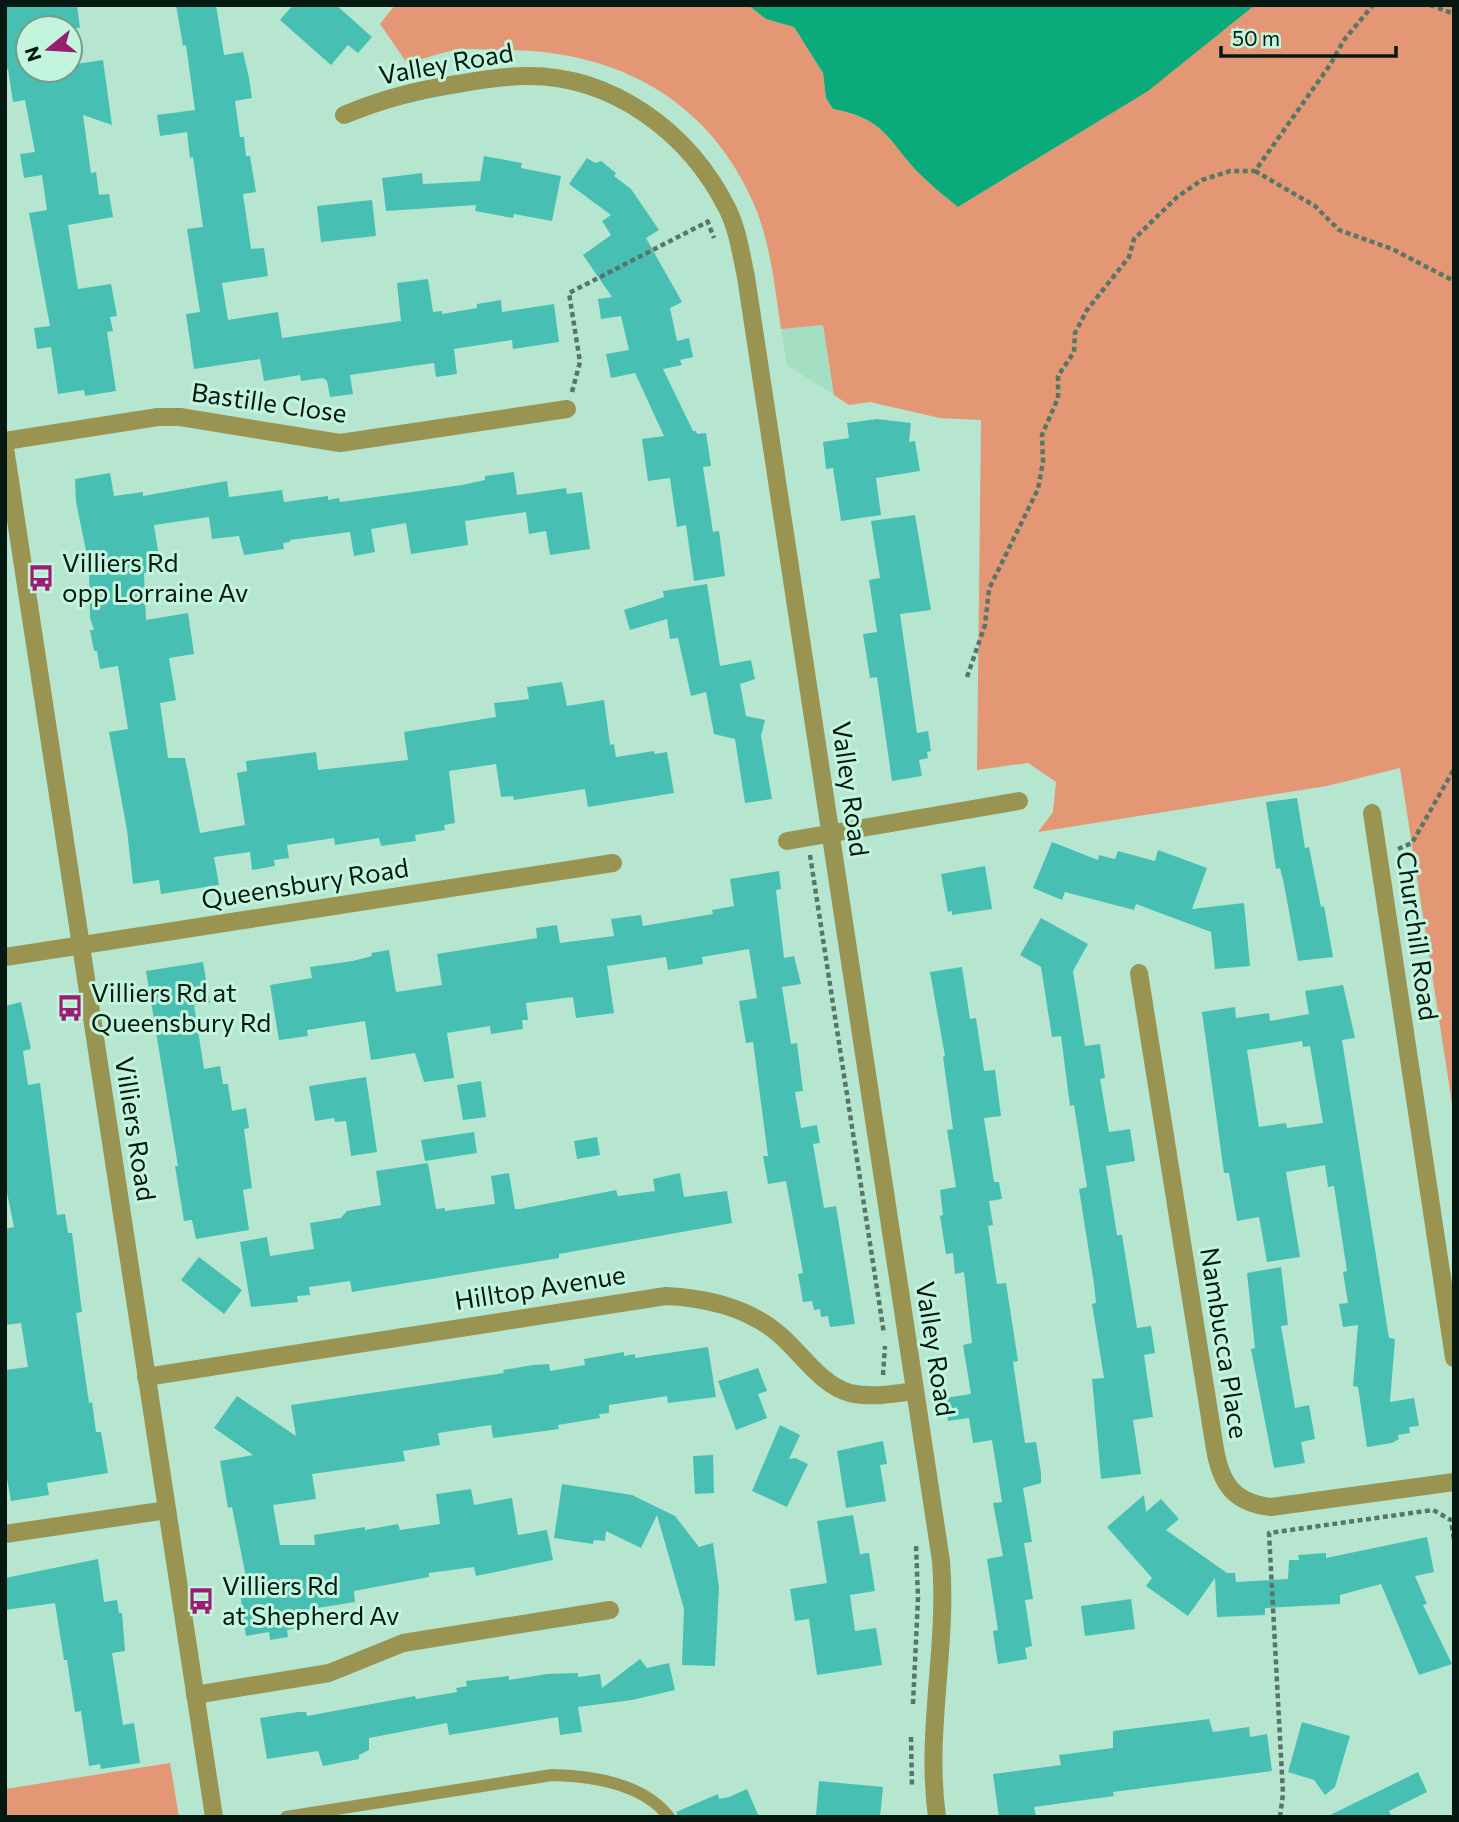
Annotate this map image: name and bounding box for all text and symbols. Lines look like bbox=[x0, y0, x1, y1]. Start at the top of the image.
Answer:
north arrow bbox=[14, 14, 84, 84]
scale bar bbox=[1221, 14, 1396, 58]
text: 50 m bbox=[1232, 25, 1280, 50]
street label: Valley Road bbox=[376, 35, 515, 90]
text: N bbox=[19, 44, 45, 65]
street label: Bastille Close bbox=[190, 375, 349, 428]
place label: Villiers Rd opp Lorraine Av bbox=[62, 546, 248, 607]
bus stop icon: Villiers Rd opp Lorraine Av bbox=[26, 563, 56, 593]
street label: Valley Road bbox=[827, 719, 876, 858]
street label: Churchill Road bbox=[1391, 849, 1446, 1022]
street label: Queensbury Road bbox=[199, 851, 411, 914]
place label: Villiers Rd at Queensbury Rd bbox=[91, 976, 271, 1037]
bus stop icon: Villiers Rd at Queensbury Rd bbox=[55, 993, 85, 1023]
street label: Villiers Road bbox=[110, 1054, 163, 1203]
street label: Nambucca Place bbox=[1195, 1245, 1256, 1441]
street label: Hilltop Avenue bbox=[452, 1258, 627, 1315]
street label: Valley Road bbox=[911, 1279, 962, 1418]
place label: Villiers Rd at Shepherd Av bbox=[222, 1569, 399, 1630]
bus stop icon: Villiers Rd at Shepherd Av bbox=[186, 1586, 216, 1616]

